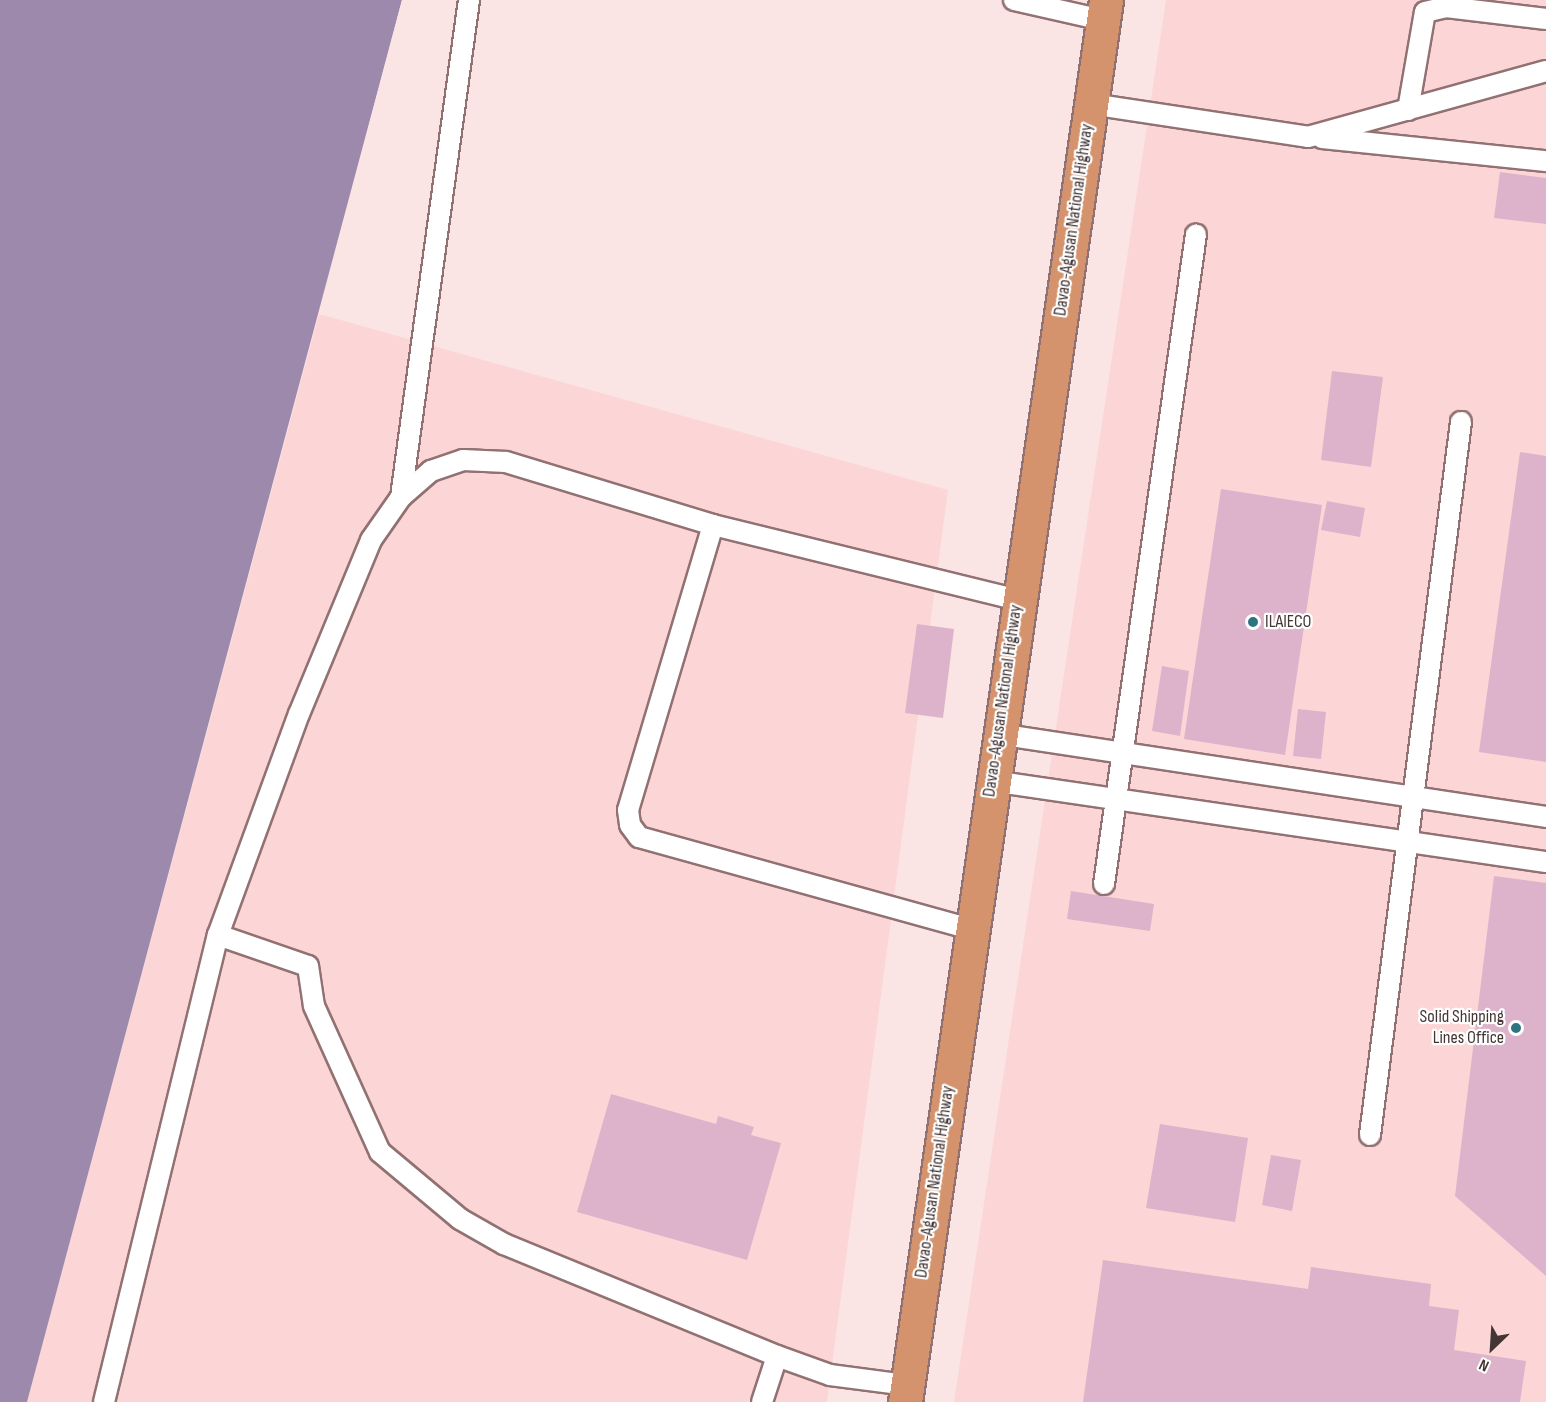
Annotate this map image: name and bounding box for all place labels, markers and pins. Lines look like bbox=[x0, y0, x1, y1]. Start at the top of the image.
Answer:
place label: ILAIECO bbox=[1265, 611, 1311, 633]
marker: ILAIECO bbox=[1246, 615, 1260, 629]
place label: Solid Shipping Lines Office bbox=[1419, 1007, 1504, 1050]
marker: Solid Shipping Lines Office bbox=[1509, 1021, 1523, 1035]

